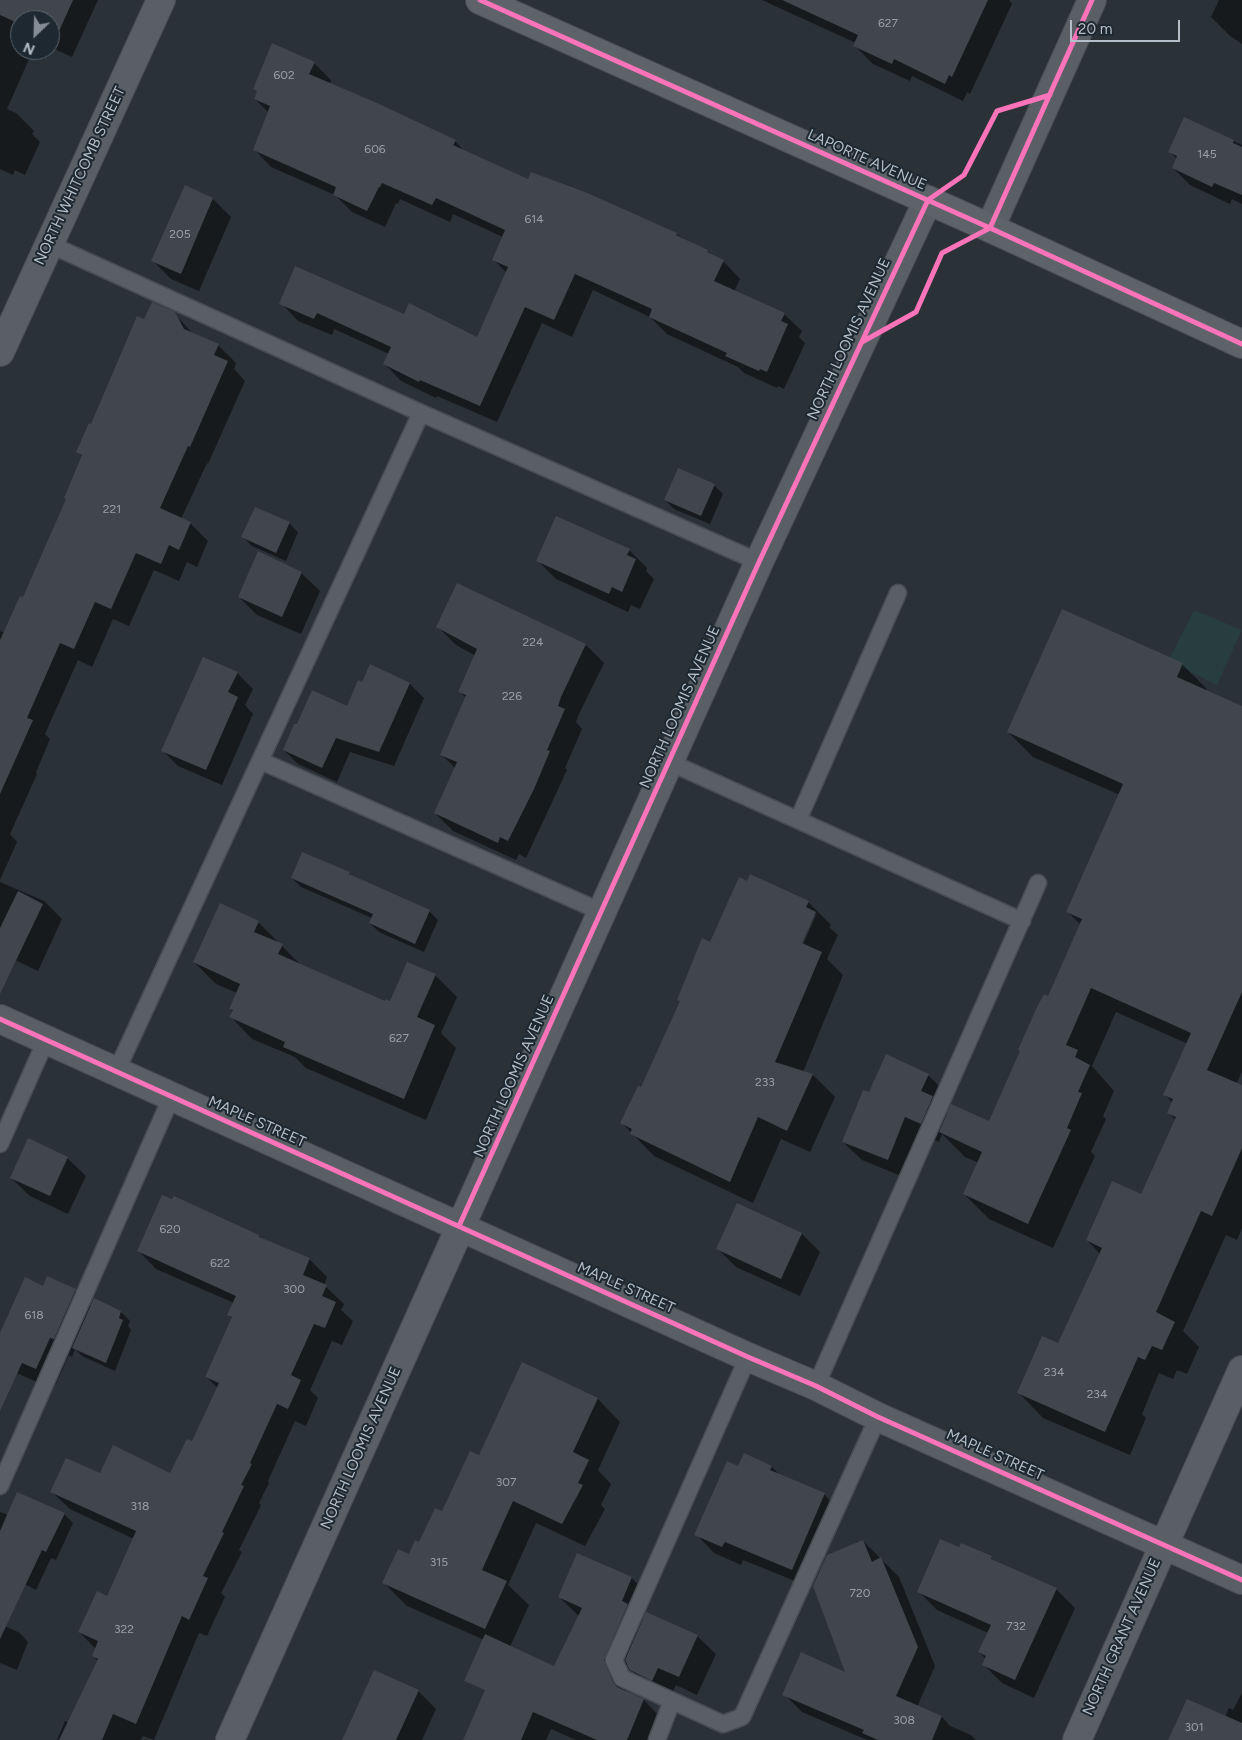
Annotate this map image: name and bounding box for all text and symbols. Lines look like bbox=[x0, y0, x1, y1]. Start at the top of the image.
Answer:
north arrow bbox=[10, 10, 60, 60]
scale bar bbox=[1072, 10, 1182, 42]
house number: 627 bbox=[878, 16, 898, 30]
text: 20 m bbox=[1078, 20, 1112, 38]
text: N bbox=[21, 38, 38, 58]
house number: 602 bbox=[273, 68, 295, 82]
street label: NORTH WHITCOMB STREET bbox=[31, 84, 129, 268]
street label: LAPORTE AVENUE bbox=[805, 126, 929, 194]
house number: 606 bbox=[364, 142, 386, 156]
house number: 145 bbox=[1197, 147, 1217, 161]
house number: 614 bbox=[524, 212, 544, 226]
house number: 205 bbox=[169, 227, 191, 241]
street label: NORTH LOOMIS AVENUE bbox=[804, 255, 894, 423]
house number: 221 bbox=[103, 502, 121, 516]
street label: NORTH LOOMIS AVENUE bbox=[636, 623, 724, 791]
house number: 224 bbox=[523, 635, 543, 649]
house number: 226 bbox=[502, 689, 522, 703]
street label: NORTH LOOMIS AVENUE bbox=[470, 992, 558, 1160]
house number: 627 bbox=[389, 1031, 409, 1045]
house number: 233 bbox=[755, 1075, 775, 1089]
street label: MAPLE STREET bbox=[205, 1092, 309, 1152]
house number: 620 bbox=[159, 1222, 181, 1236]
house number: 622 bbox=[210, 1256, 230, 1270]
street label: MAPLE STREET bbox=[574, 1258, 678, 1318]
house number: 300 bbox=[283, 1282, 305, 1296]
house number: 618 bbox=[24, 1308, 44, 1322]
street label: NORTH LOOMIS AVENUE bbox=[317, 1364, 405, 1532]
house number: 234 bbox=[1044, 1365, 1064, 1379]
house number: 234 bbox=[1087, 1387, 1107, 1401]
street label: MAPLE STREET bbox=[943, 1425, 1047, 1485]
house number: 307 bbox=[496, 1475, 516, 1489]
house number: 318 bbox=[131, 1499, 149, 1513]
house number: 315 bbox=[430, 1555, 448, 1569]
street label: NORTH GRANT AVENUE bbox=[1079, 1556, 1165, 1718]
house number: 720 bbox=[850, 1586, 870, 1600]
house number: 732 bbox=[1006, 1619, 1026, 1633]
house number: 322 bbox=[114, 1622, 134, 1636]
house number: 308 bbox=[893, 1713, 915, 1727]
house number: 301 bbox=[1184, 1720, 1204, 1734]

